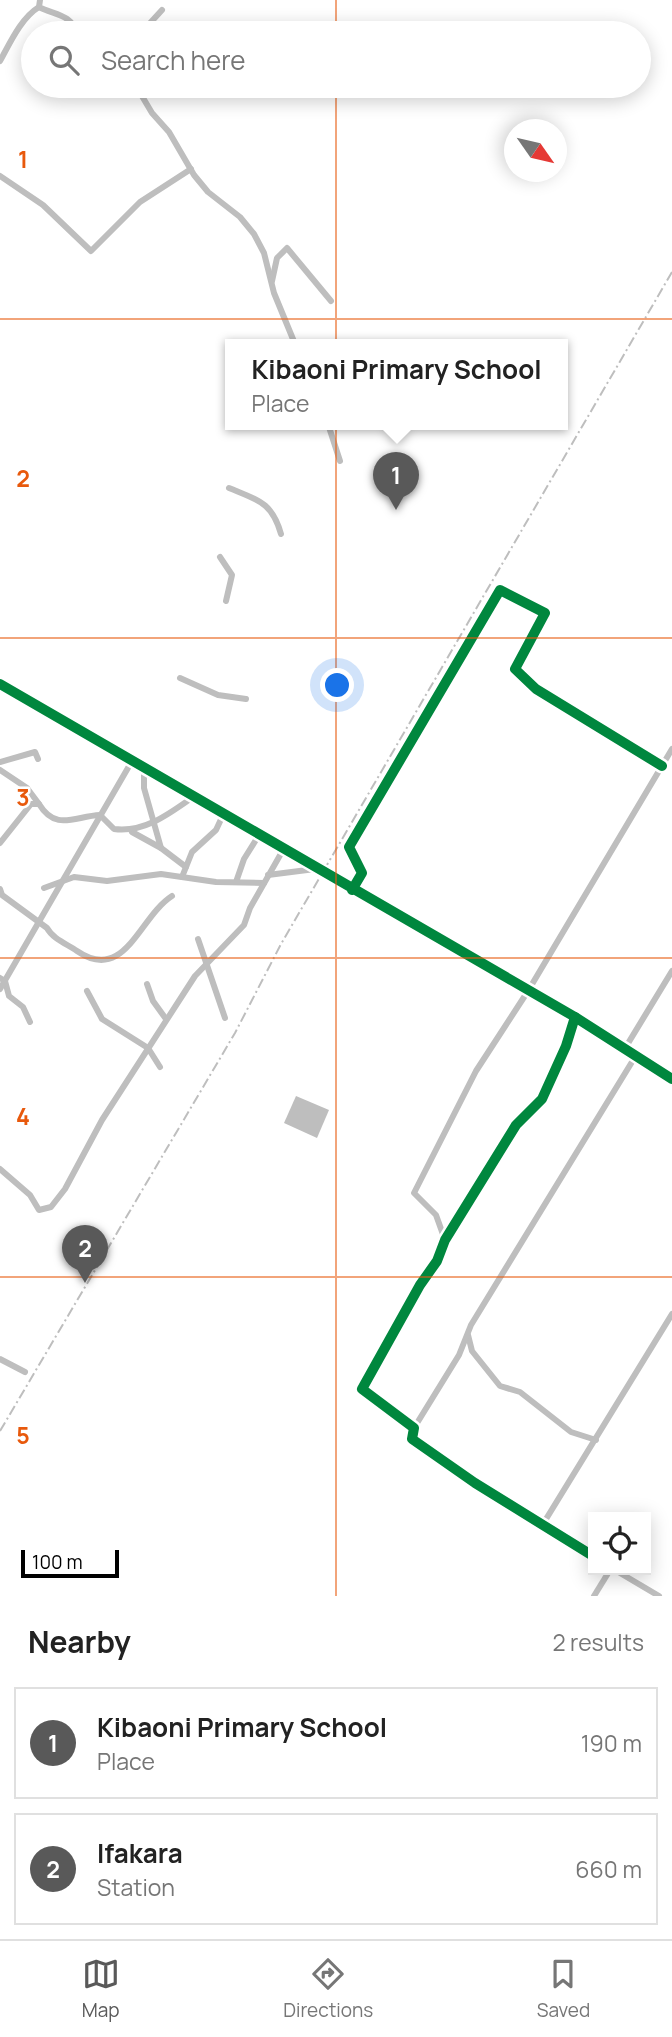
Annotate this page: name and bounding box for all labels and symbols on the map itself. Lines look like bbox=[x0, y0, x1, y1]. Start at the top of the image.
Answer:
north arrow bbox=[504, 119, 567, 182]
text: 1 bbox=[18, 143, 28, 175]
pin: 1 bbox=[373, 452, 419, 510]
text: 2 bbox=[16, 462, 30, 494]
your location bbox=[320, 668, 354, 702]
text: 3 bbox=[16, 781, 30, 813]
text: 4 bbox=[16, 1100, 30, 1132]
pin: 2 bbox=[62, 1225, 108, 1283]
text: 5 bbox=[16, 1419, 30, 1451]
scale bar bbox=[21, 1547, 119, 1579]

